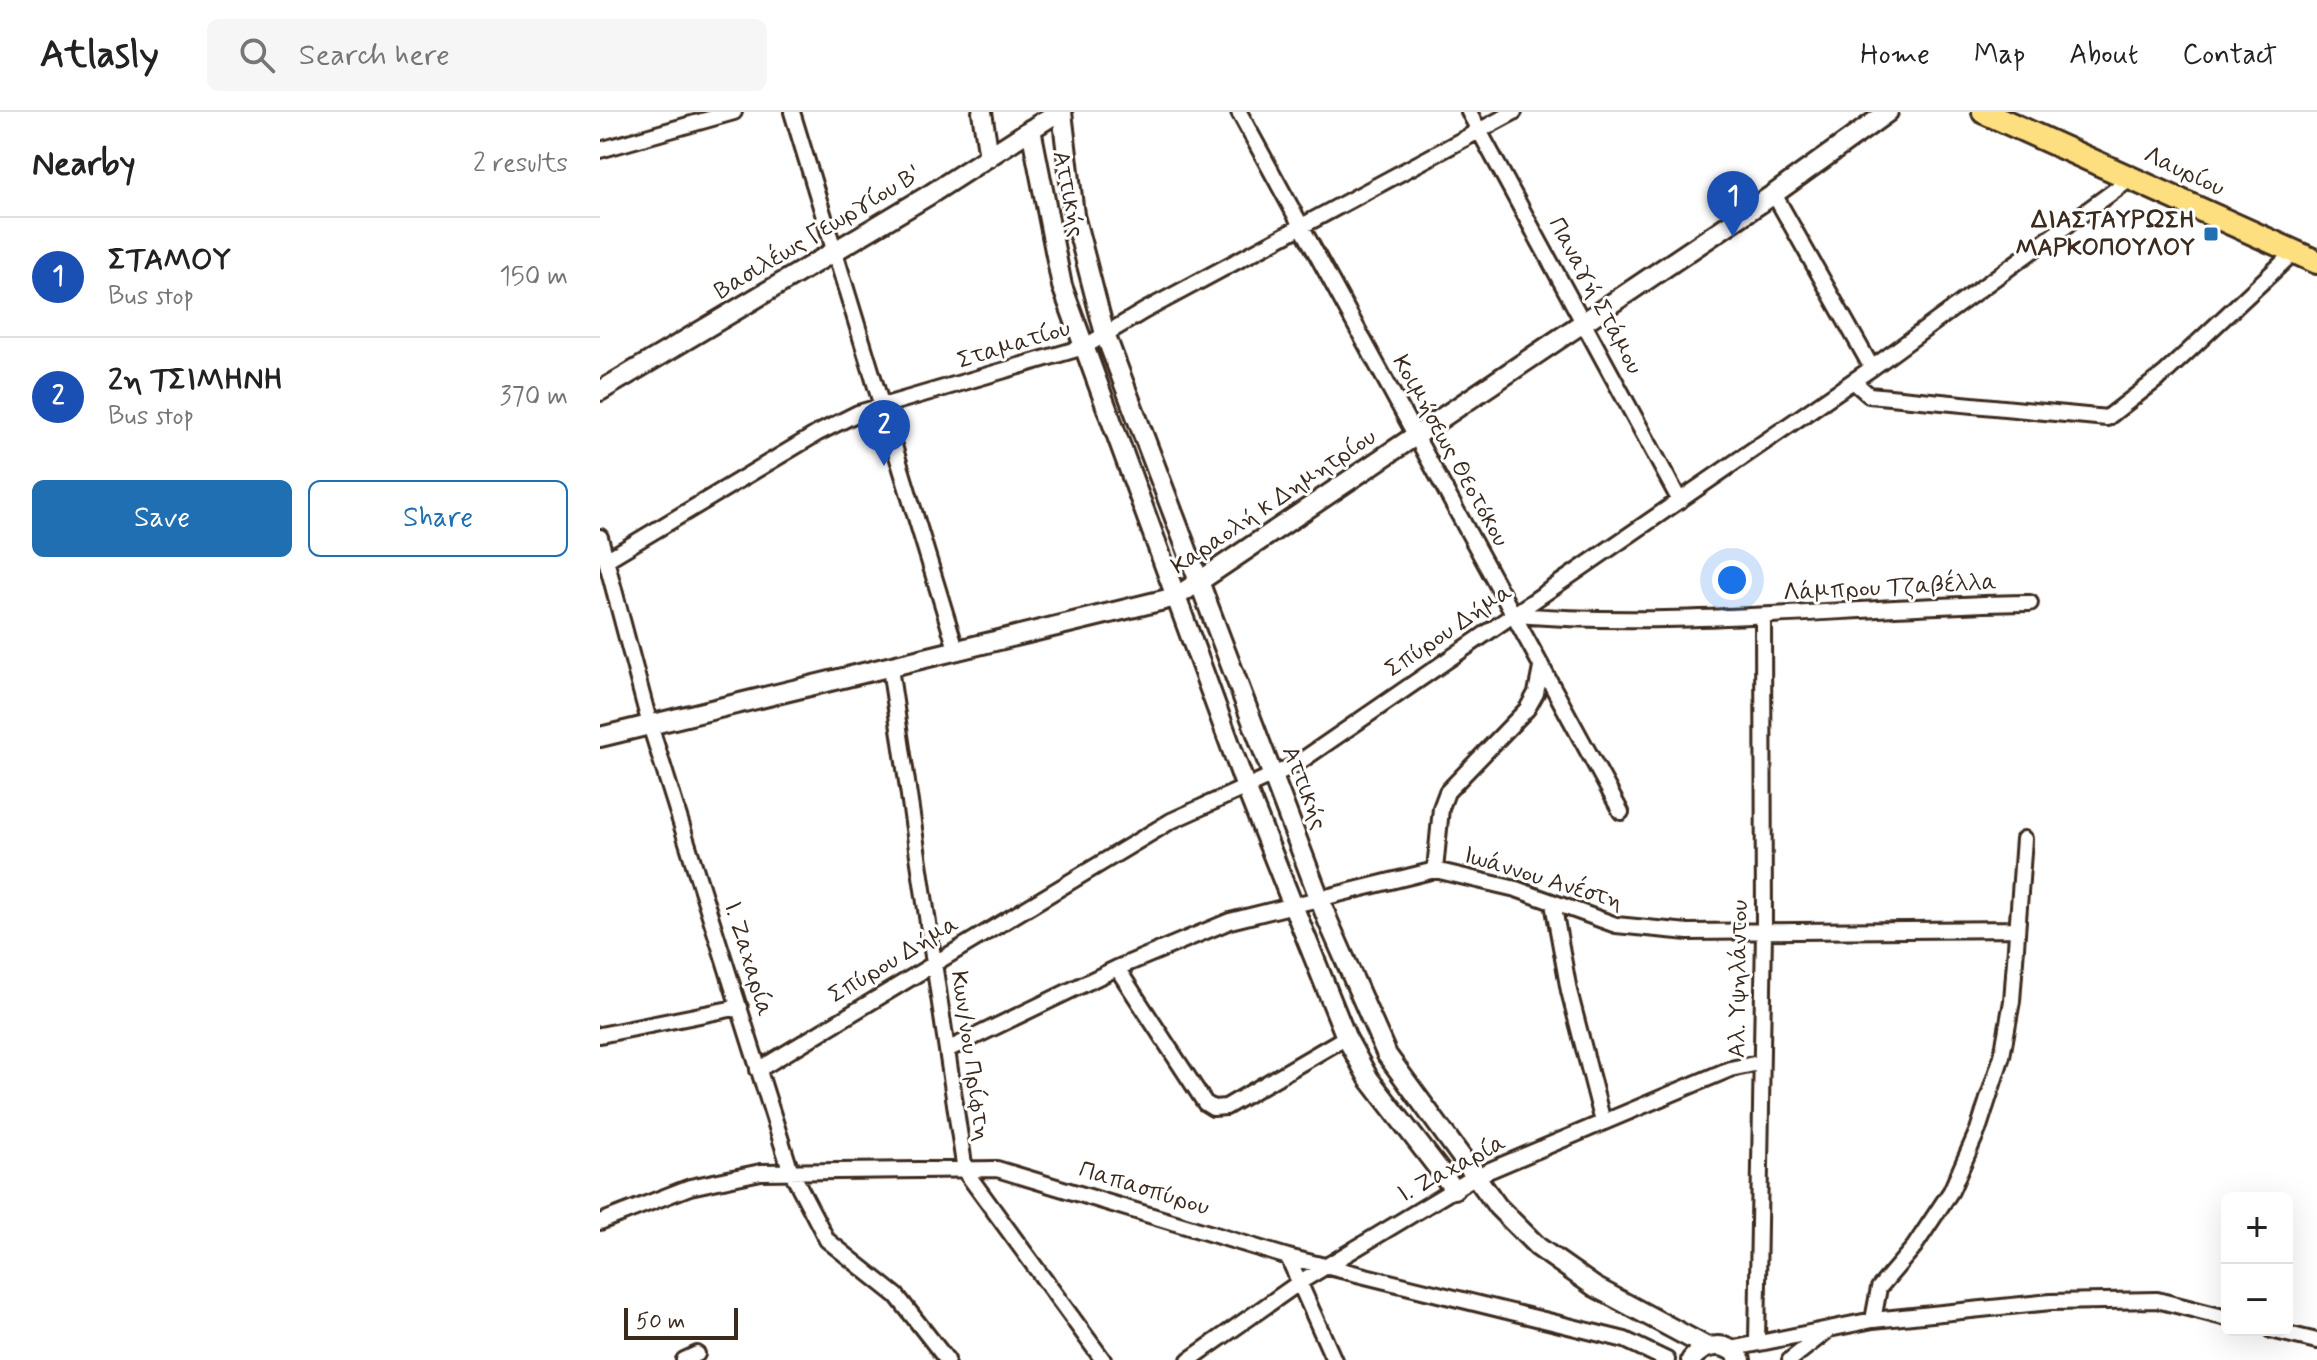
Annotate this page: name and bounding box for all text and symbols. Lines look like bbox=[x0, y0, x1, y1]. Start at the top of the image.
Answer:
search box bbox=[207, 19, 767, 91]
text: Atlasly bbox=[40, 31, 159, 80]
icon: search bbox=[235, 33, 279, 77]
text: Search here bbox=[299, 36, 450, 75]
text: Home bbox=[1860, 37, 1930, 74]
text: Map bbox=[1974, 37, 2025, 74]
text: About bbox=[2069, 37, 2138, 74]
text: Contact bbox=[2182, 37, 2277, 74]
street label: Λαυρίου bbox=[2139, 140, 2230, 204]
text: Nearby bbox=[32, 142, 136, 187]
text: 2 results bbox=[473, 147, 568, 181]
street label: Αττικής bbox=[1044, 148, 1092, 240]
street label: Βασιλέως Γεωργίου Β' bbox=[708, 158, 927, 307]
pin: 1 bbox=[1707, 171, 1759, 237]
place label: ΔΙΑΣΤΑΥΡΩΣΗ ΜΑΡΚΟΠΟΥΛΟΥ bbox=[2015, 205, 2195, 264]
street label: Παναγή Στάμου bbox=[1541, 212, 1649, 380]
marker: ΔΙΑΣΤΑΥΡΩΣΗ ΜΑΡΚΟΠΟΥΛΟΥ bbox=[2202, 225, 2220, 243]
text: ΣΤΑΜΟΥ bbox=[108, 241, 231, 280]
text: 1 bbox=[52, 260, 64, 294]
text: 150 m bbox=[499, 260, 568, 294]
text: Bus stop bbox=[108, 280, 194, 314]
street label: Σταματίου bbox=[954, 313, 1074, 377]
street label: Κοιμήσεως Θεοτόκου bbox=[1384, 350, 1516, 553]
text: 2η ΤΣΙΜΗΝΗ bbox=[108, 361, 283, 400]
text: 2 bbox=[52, 380, 64, 414]
text: 370 m bbox=[500, 380, 568, 414]
text: Bus stop bbox=[108, 400, 194, 434]
pin: 2 bbox=[858, 400, 910, 466]
street label: Καραολή κ Δημητρίου bbox=[1166, 422, 1383, 582]
button: Save bbox=[32, 480, 292, 557]
button: Share bbox=[308, 480, 568, 557]
your location bbox=[1712, 560, 1752, 600]
street label: Λάμπρου Τζαβέλλα bbox=[1782, 566, 1998, 609]
street label: Σπύρου Δήμα bbox=[1380, 577, 1518, 685]
street label: Αττικής bbox=[1274, 742, 1334, 834]
street label: Ιωάννου Ανέστη bbox=[1460, 839, 1627, 918]
street label: Ι. Ζαχαρία bbox=[716, 898, 780, 1020]
street label: Αλ. Υψηλάντου bbox=[1722, 899, 1756, 1058]
street label: Σπύρου Δήμα bbox=[823, 909, 965, 1011]
street label: Κων/νου Πρίφτη bbox=[943, 969, 997, 1143]
street label: Ι. Ζαχαρία bbox=[1392, 1128, 1512, 1210]
street label: Παπασπύρου bbox=[1075, 1154, 1213, 1224]
map controls bbox=[2221, 1192, 2293, 1336]
button: + bbox=[2221, 1192, 2293, 1264]
button: − bbox=[2221, 1264, 2293, 1336]
scale bar bbox=[624, 1304, 738, 1340]
text: 50 m bbox=[636, 1308, 685, 1336]

